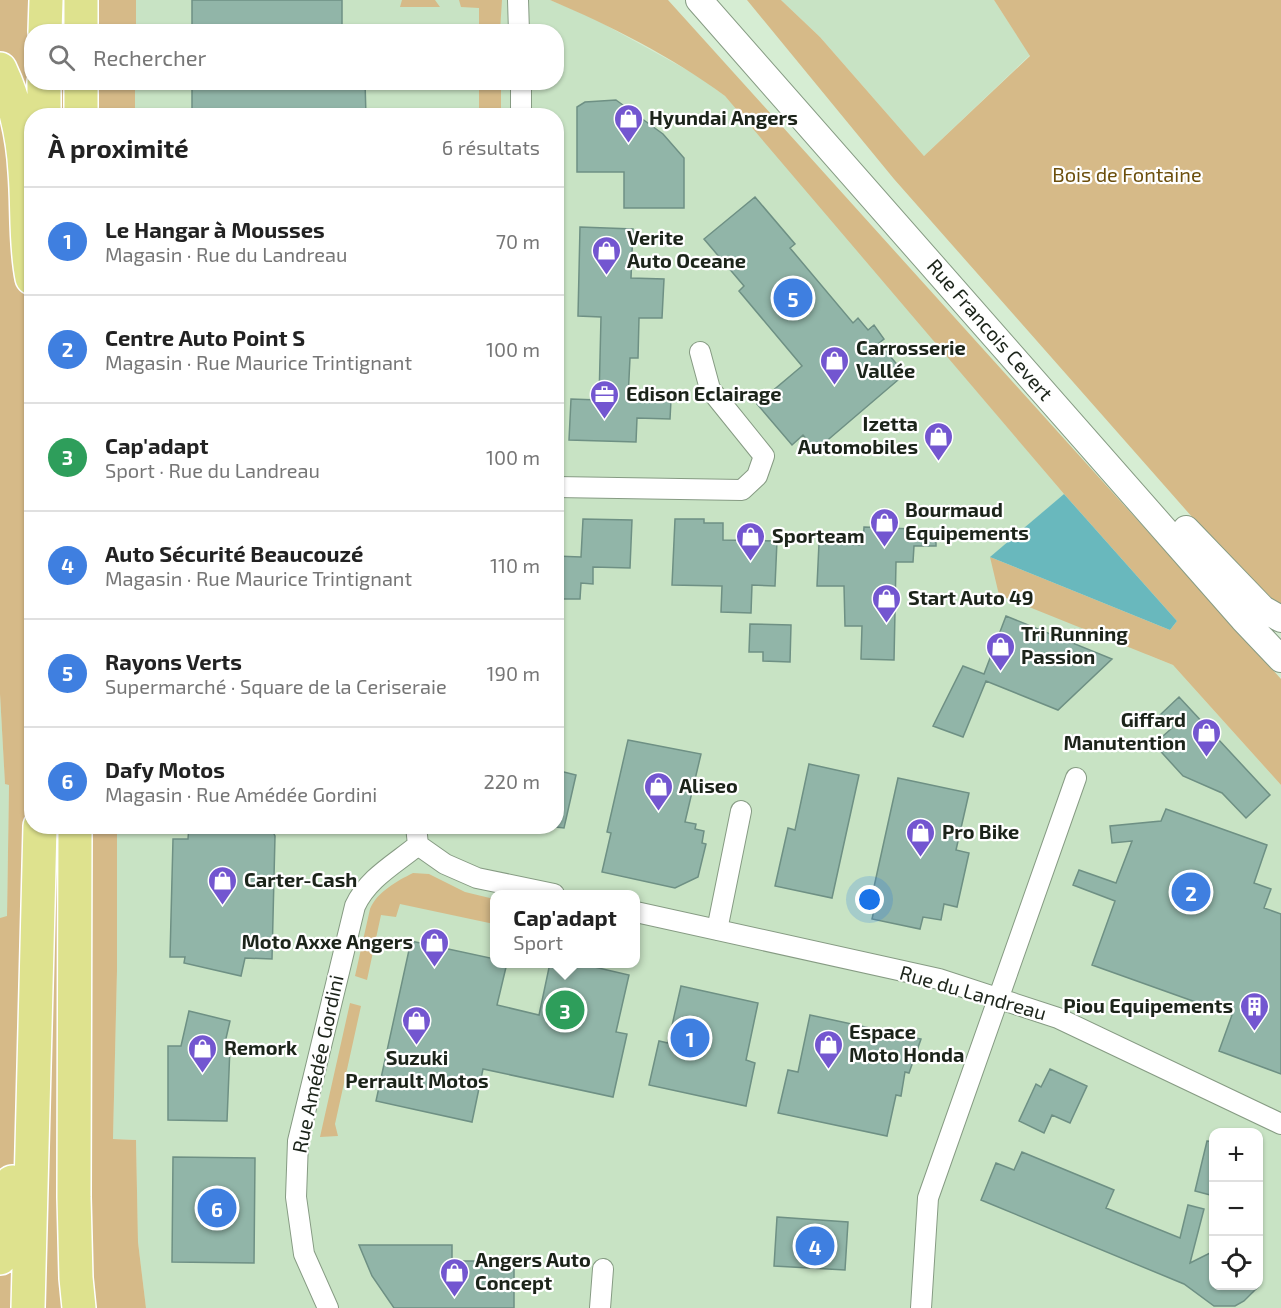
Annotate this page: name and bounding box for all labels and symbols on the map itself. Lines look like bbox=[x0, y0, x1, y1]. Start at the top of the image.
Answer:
shop icon: Hyundai Angers bbox=[612, 102, 644, 144]
place label: Hyundai Angers bbox=[649, 105, 798, 130]
park label: Bois de Fontaine bbox=[1052, 162, 1202, 186]
place label: Verite Auto Oceane bbox=[627, 225, 746, 272]
shop icon: Verite Auto Oceane bbox=[590, 234, 622, 276]
street label: Rue Francois Cevert bbox=[923, 254, 1059, 405]
pin: 5 bbox=[774, 276, 812, 320]
place label: Carrosserie Vallée bbox=[856, 335, 966, 382]
shop icon: Carrosserie Vallée bbox=[819, 344, 851, 386]
office icon: Edison Eclairage bbox=[589, 378, 621, 420]
place label: Edison Eclairage bbox=[626, 381, 782, 405]
place label: Izetta Automobiles bbox=[798, 411, 918, 458]
shop icon: Izetta Automobiles bbox=[923, 420, 955, 462]
place label: Bourmaud Equipements bbox=[905, 497, 1029, 544]
shop icon: Bourmaud Equipements bbox=[868, 506, 900, 548]
shop icon: Sporteam bbox=[735, 520, 767, 562]
place label: Sporteam bbox=[772, 523, 865, 547]
shop icon: Start Auto 49 bbox=[871, 582, 903, 624]
place label: Start Auto 49 bbox=[908, 585, 1034, 609]
place label: Tri Running Passion bbox=[1021, 621, 1128, 668]
shop icon: Tri Running Passion bbox=[984, 630, 1016, 672]
place label: Giffard Manutention bbox=[1063, 707, 1186, 754]
shop icon: Giffard Manutention bbox=[1191, 716, 1223, 758]
shop icon: Aliseo bbox=[642, 770, 674, 812]
place label: Aliseo bbox=[679, 773, 738, 797]
shop icon: Pro Bike bbox=[905, 816, 937, 858]
place label: Pro Bike bbox=[942, 819, 1019, 843]
shop icon: Carter-Cash bbox=[207, 864, 239, 906]
place label: Carter-Cash bbox=[244, 867, 357, 891]
pin: 2 bbox=[1172, 870, 1210, 914]
your location bbox=[855, 885, 884, 914]
shop icon: Moto Axxe Angers bbox=[418, 926, 450, 968]
place label: Moto Axxe Angers bbox=[241, 929, 413, 953]
street label: Rue du Landreau bbox=[897, 960, 1049, 1024]
street label: Rue Amédée Gordini bbox=[286, 973, 348, 1155]
pin: 3 bbox=[546, 988, 584, 1032]
building icon: Piou Equipements bbox=[1238, 990, 1270, 1032]
place label: Piou Equipements bbox=[1063, 993, 1233, 1017]
shop icon: Suzuki Perrault Motos bbox=[401, 1004, 433, 1046]
pin: 1 bbox=[670, 1016, 710, 1060]
place label: Espace Moto Honda bbox=[849, 1019, 964, 1066]
shop icon: Espace Moto Honda bbox=[812, 1028, 844, 1070]
shop icon: Remork bbox=[187, 1032, 219, 1074]
place label: Remork bbox=[224, 1035, 298, 1059]
place label: Suzuki Perrault Motos bbox=[345, 1045, 489, 1092]
pin: 6 bbox=[198, 1186, 236, 1230]
pin: 4 bbox=[796, 1224, 834, 1268]
place label: Angers Auto Concept bbox=[475, 1247, 591, 1294]
shop icon: Angers Auto Concept bbox=[438, 1256, 470, 1298]

